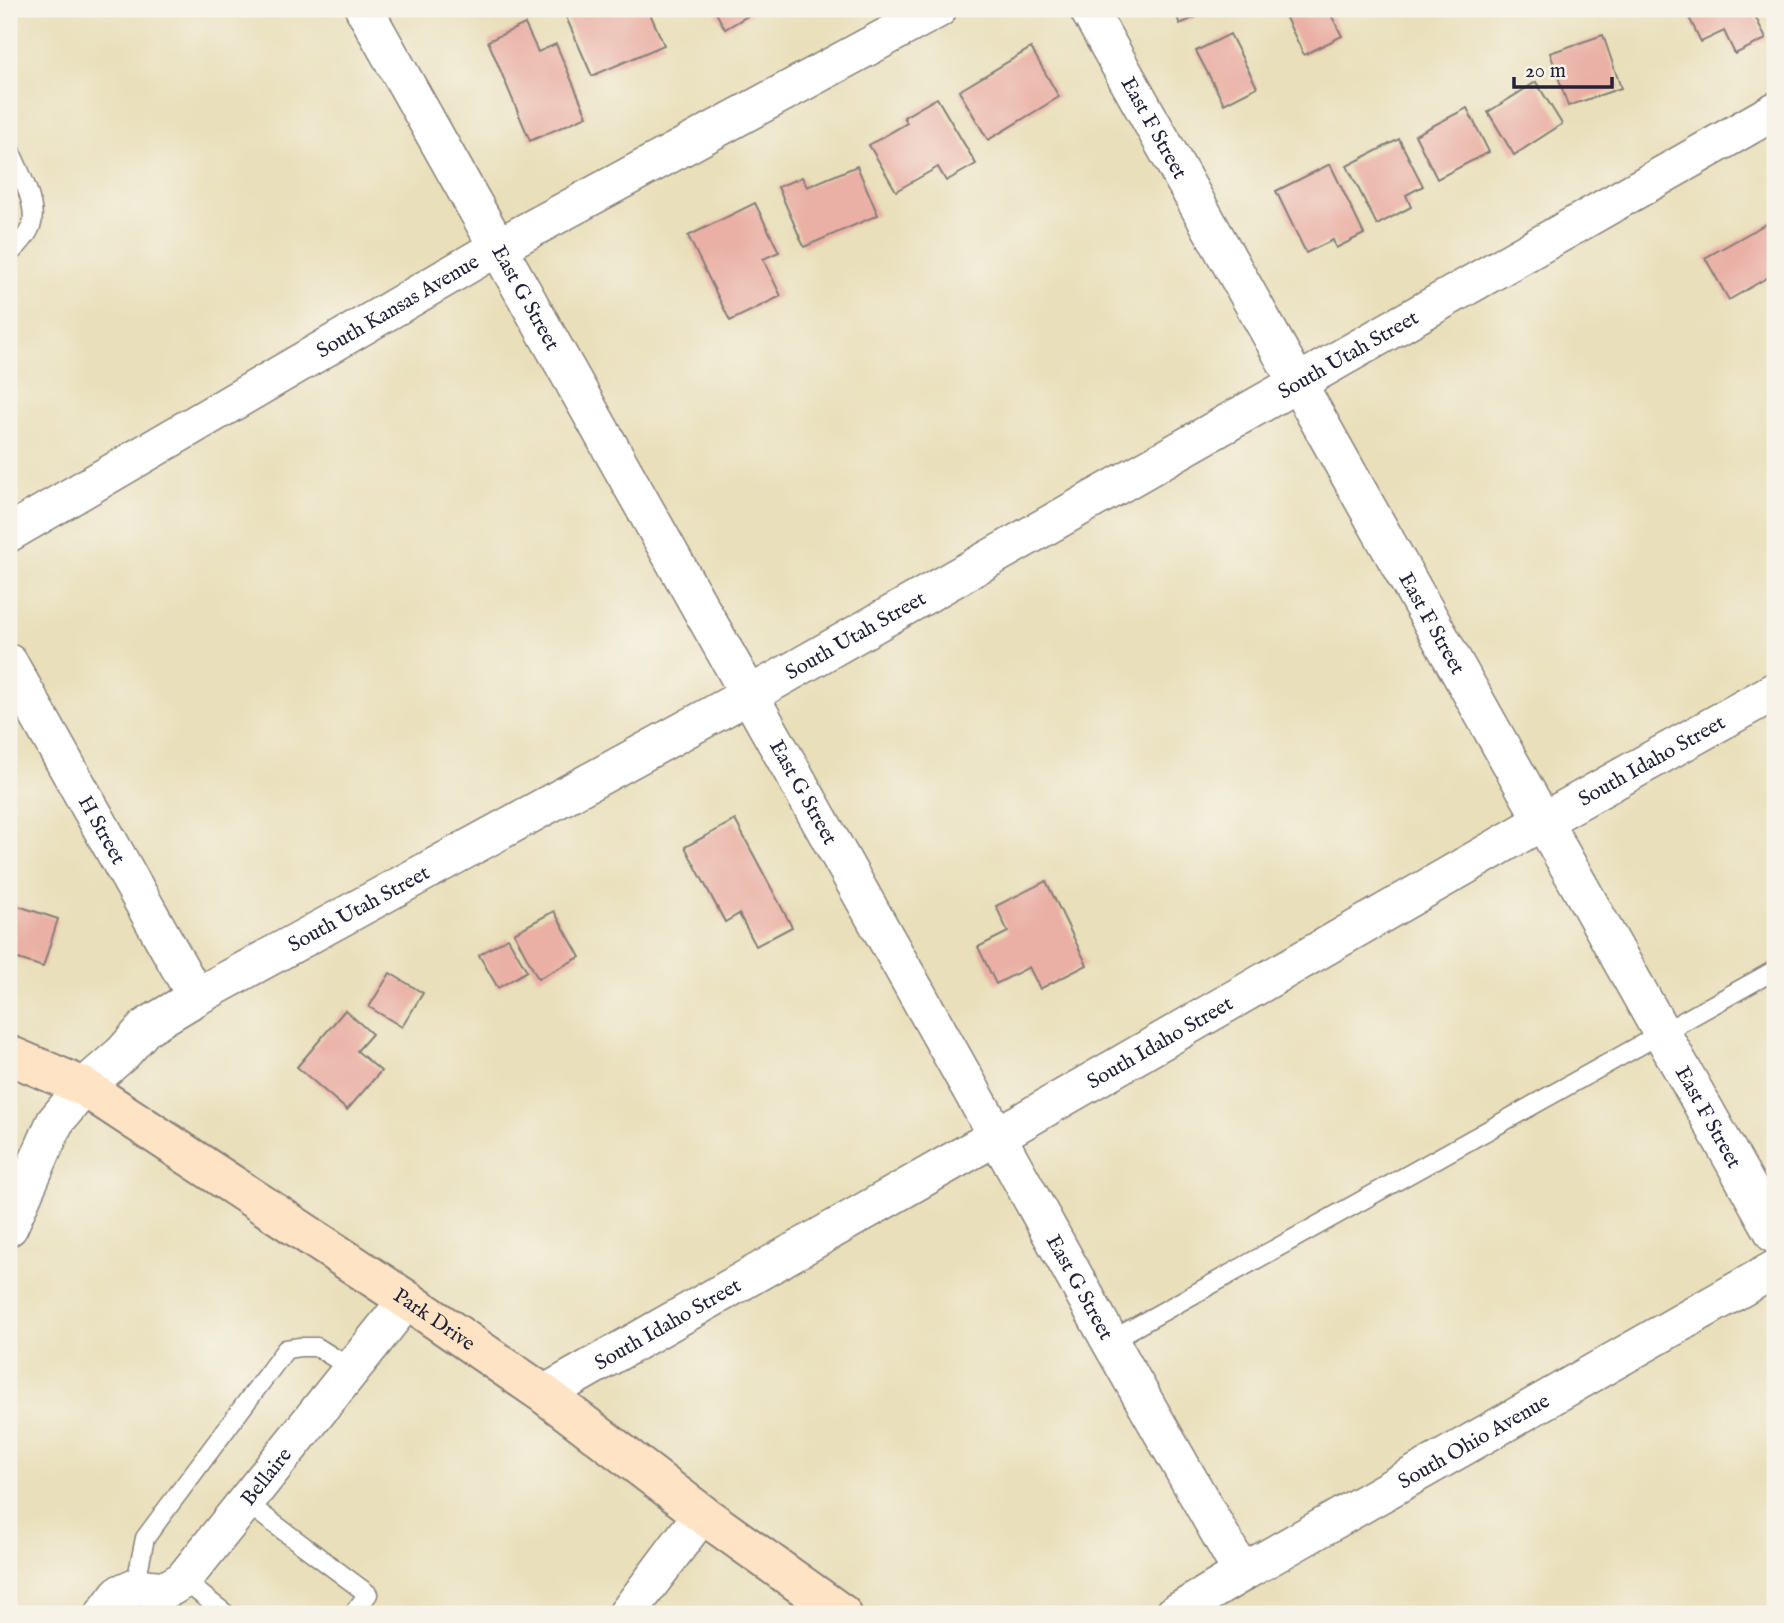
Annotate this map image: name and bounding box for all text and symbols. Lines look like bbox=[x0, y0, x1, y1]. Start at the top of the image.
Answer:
scale bar bbox=[1514, 46, 1612, 90]
text: 20 m bbox=[1525, 58, 1566, 85]
street label: East F Street bbox=[1114, 72, 1193, 184]
street label: East G Street bbox=[485, 241, 565, 356]
street label: South Kansas Avenue bbox=[312, 249, 485, 365]
street label: South Utah Street bbox=[1274, 305, 1424, 406]
street label: East F Street bbox=[1391, 568, 1470, 680]
street label: South Utah Street bbox=[781, 586, 931, 687]
street label: South Idaho Street bbox=[1574, 710, 1730, 813]
street label: East G Street bbox=[762, 735, 843, 850]
street label: H Street bbox=[71, 791, 131, 870]
street label: South Utah Street bbox=[284, 860, 435, 959]
street label: South Idaho Street bbox=[1082, 991, 1238, 1096]
street label: East F Street bbox=[1668, 1062, 1747, 1174]
street label: East G Street bbox=[1039, 1230, 1119, 1345]
street label: South Idaho Street bbox=[590, 1273, 746, 1377]
street label: Park Drive bbox=[388, 1283, 480, 1358]
street label: South Ohio Avenue bbox=[1394, 1388, 1555, 1496]
street label: Bellaire bbox=[236, 1442, 299, 1512]

